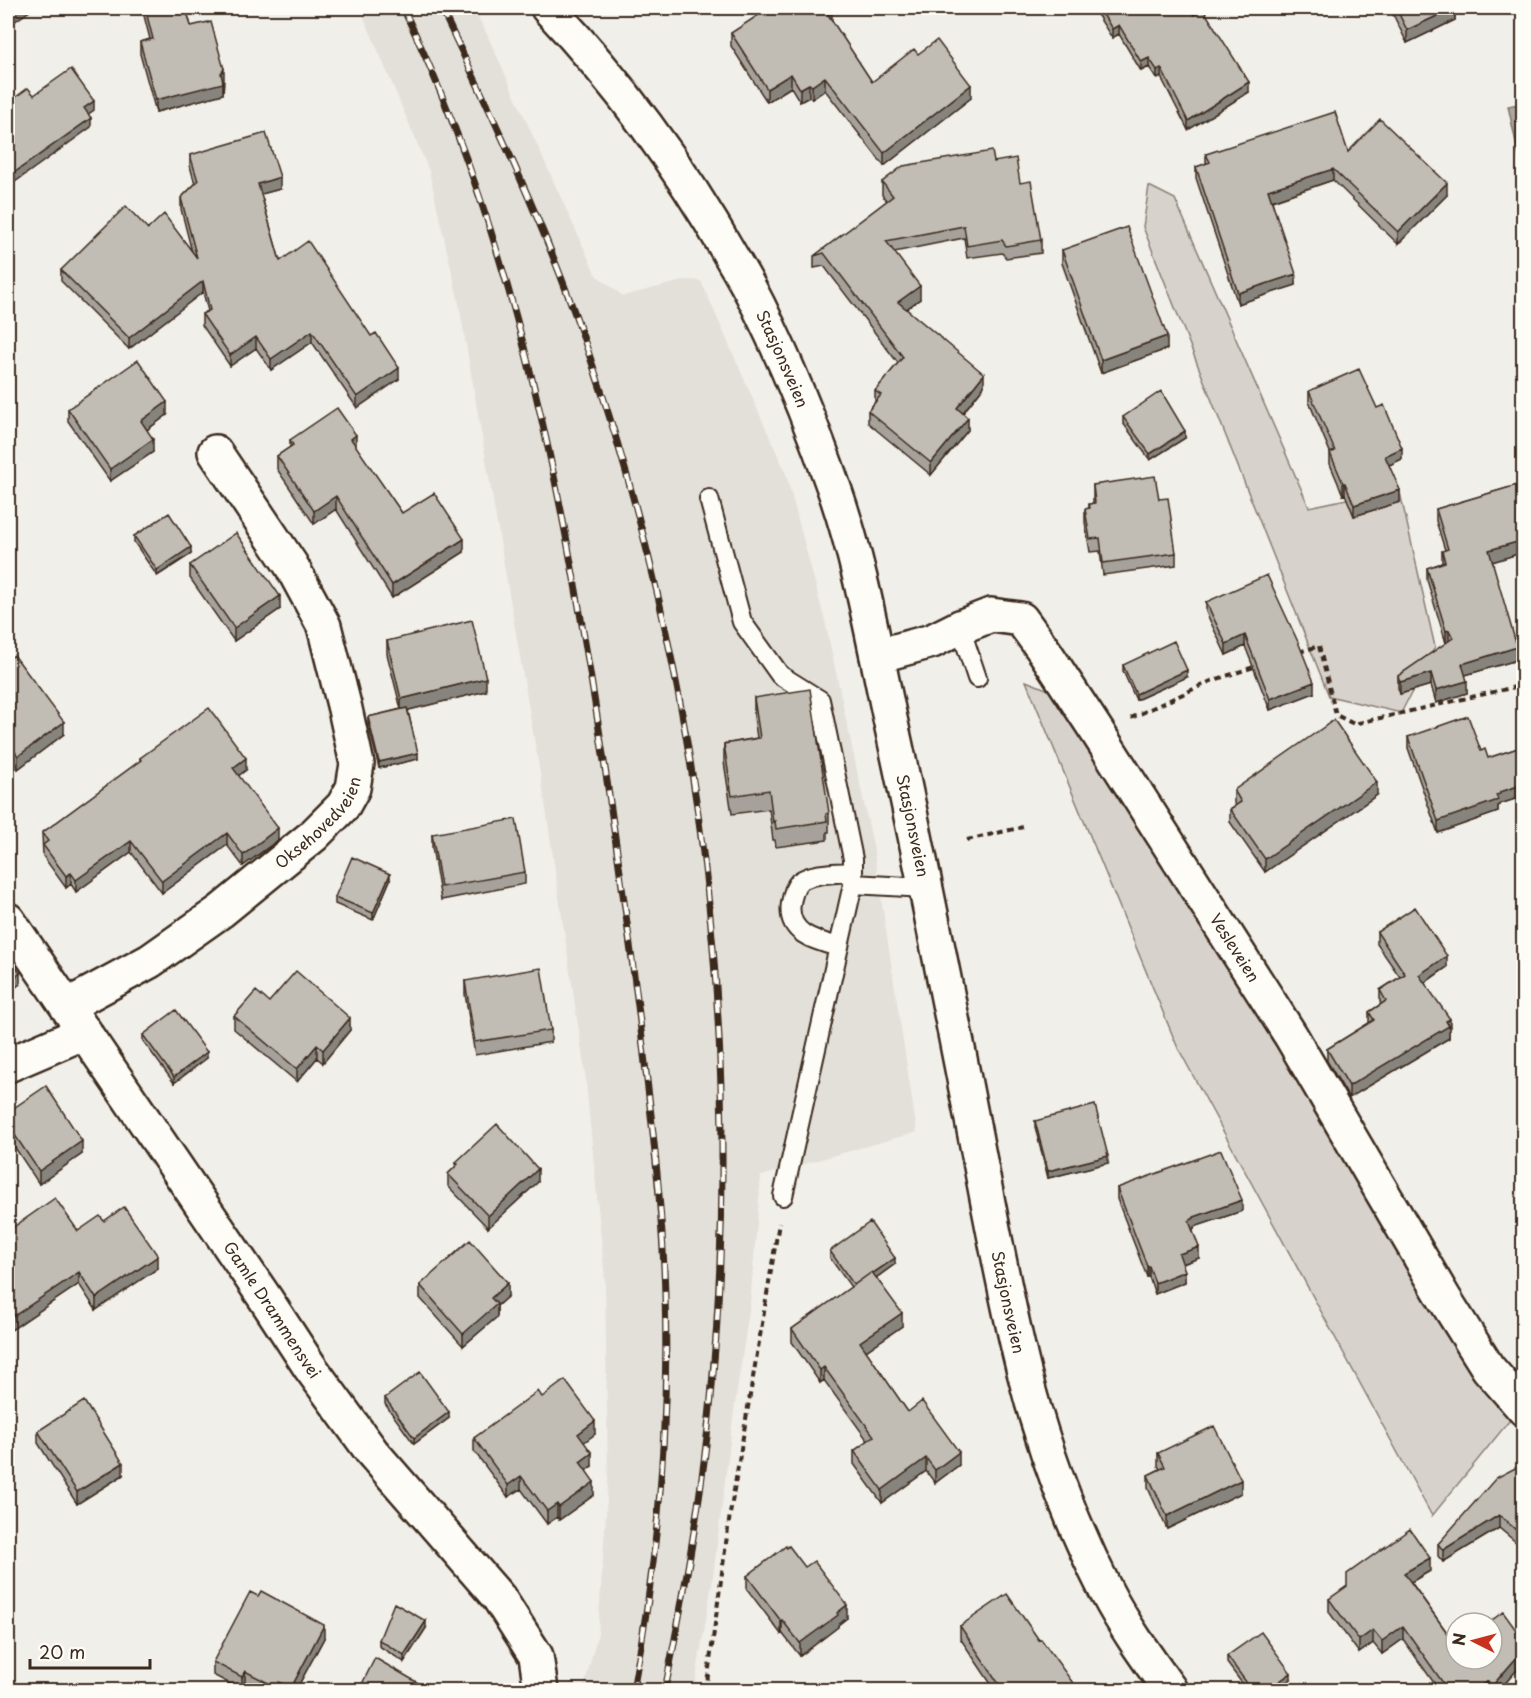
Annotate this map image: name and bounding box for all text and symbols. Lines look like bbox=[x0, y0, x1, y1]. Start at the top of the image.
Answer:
street label: Stasjonsveien bbox=[751, 306, 815, 411]
street label: Stasjonsveien bbox=[891, 772, 936, 879]
street label: Oksehovedveien bbox=[269, 775, 366, 874]
street label: Vesleveien bbox=[1205, 908, 1267, 986]
street label: Gamle Drammensvei bbox=[219, 1236, 327, 1383]
street label: Stasjonsveien bbox=[987, 1248, 1032, 1356]
north arrow bbox=[1444, 1611, 1504, 1671]
scale bar bbox=[30, 1632, 150, 1670]
text: N bbox=[1445, 1632, 1471, 1647]
text: 20 m bbox=[39, 1638, 85, 1665]

